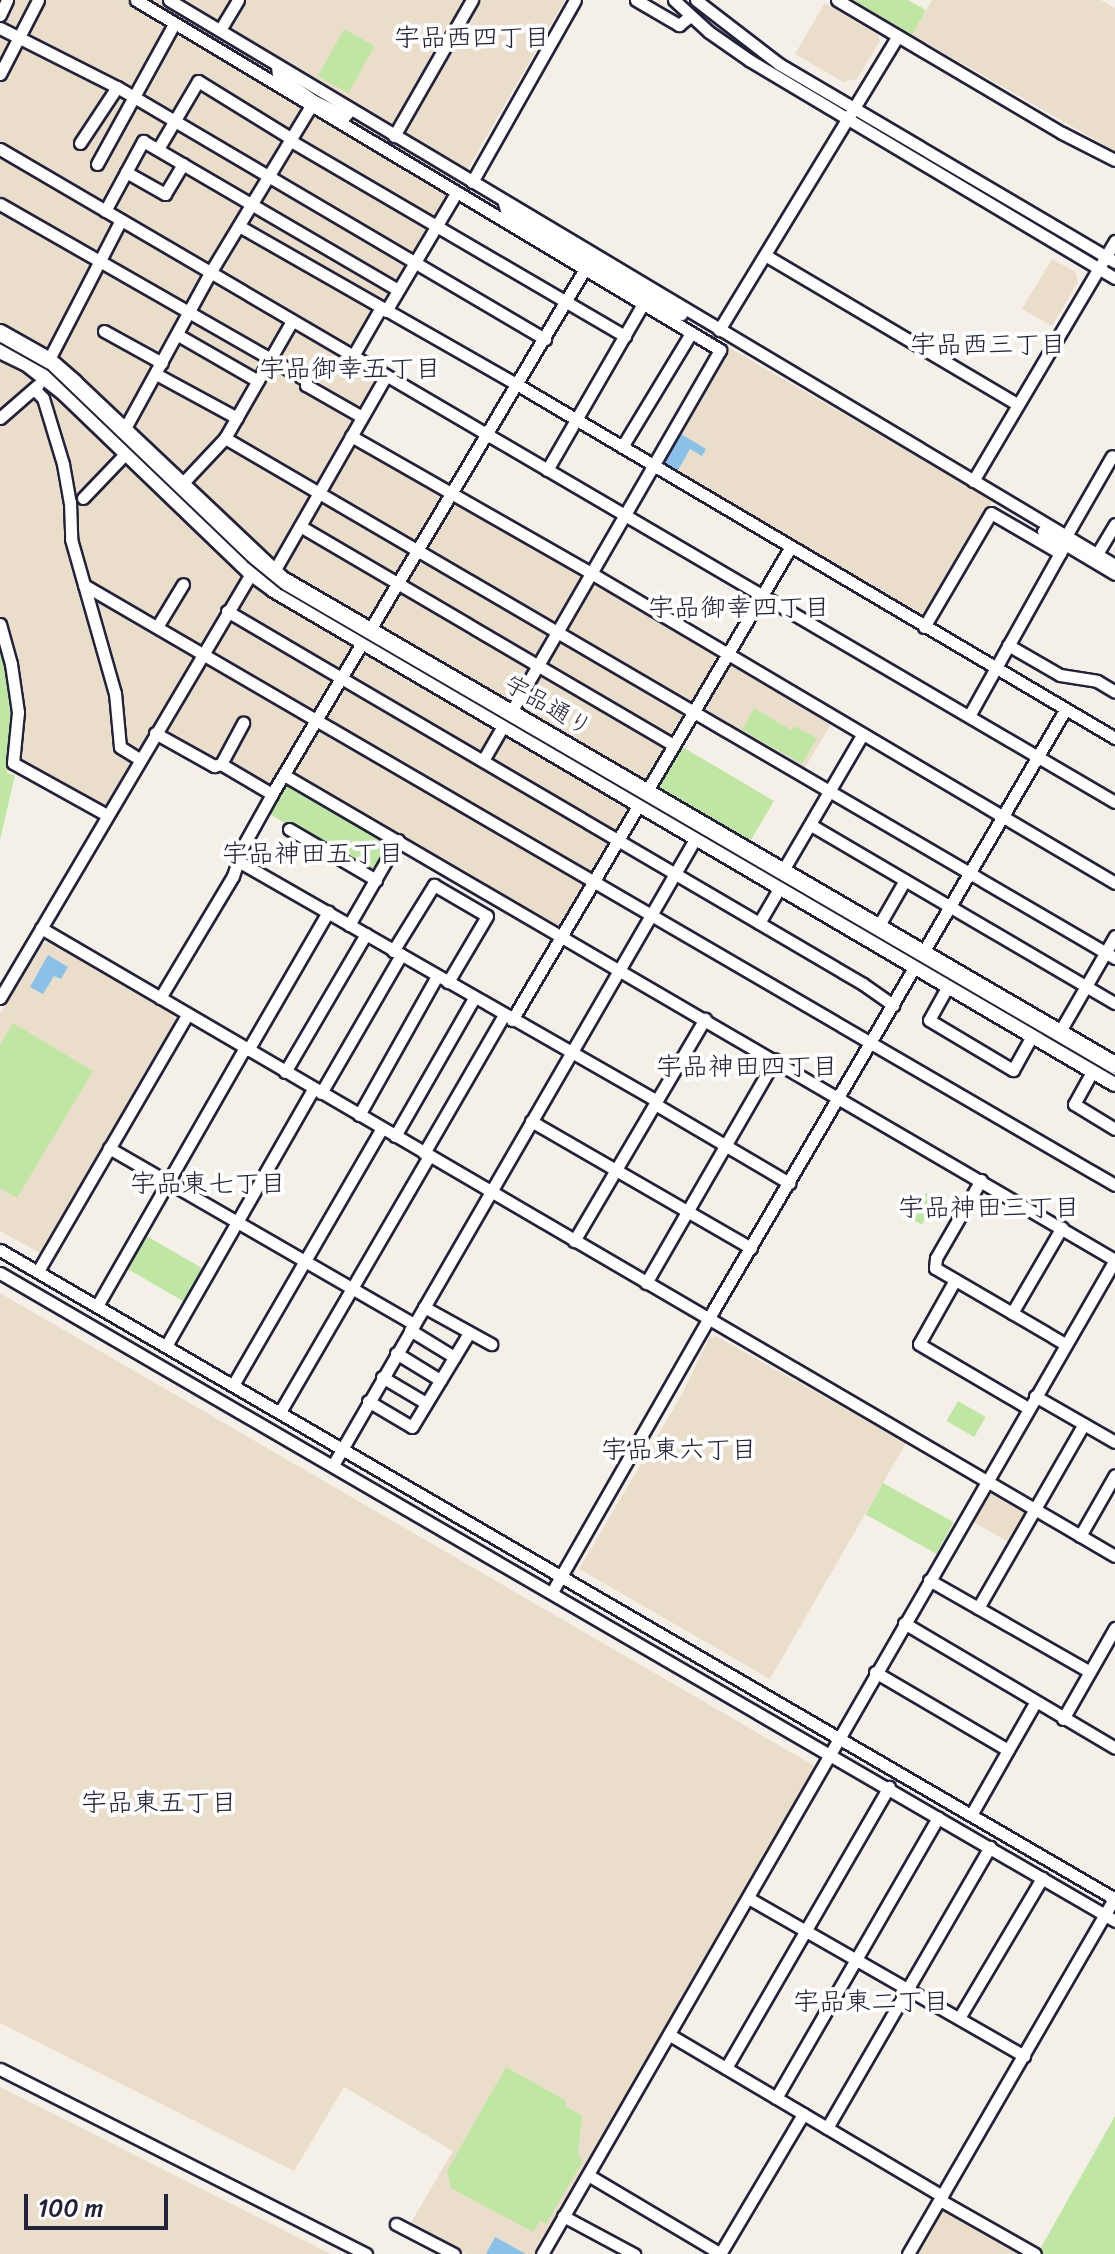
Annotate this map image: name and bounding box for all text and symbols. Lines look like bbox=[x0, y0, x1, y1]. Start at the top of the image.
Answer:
district label: 宇品西四丁目 bbox=[394, 22, 550, 54]
district label: 宇品西三丁目 bbox=[910, 329, 1066, 361]
district label: 宇品御幸五丁目 bbox=[259, 353, 441, 385]
district label: 宇品御幸四丁目 bbox=[648, 592, 830, 624]
street label: 宇品通り bbox=[499, 670, 597, 742]
district label: 宇品神田五丁目 bbox=[222, 838, 404, 870]
district label: 宇品神田四丁目 bbox=[656, 1051, 838, 1083]
district label: 宇品東七丁目 bbox=[130, 1168, 286, 1200]
district label: 宇品神田三丁目 bbox=[898, 1192, 1080, 1224]
district label: 宇品東六丁目 bbox=[601, 1434, 757, 1466]
district label: 宇品東五丁目 bbox=[81, 1787, 237, 1819]
district label: 宇品東二丁目 bbox=[793, 1986, 949, 2018]
scale bar bbox=[28, 2178, 172, 2228]
text: 100 m bbox=[38, 2187, 103, 2229]

